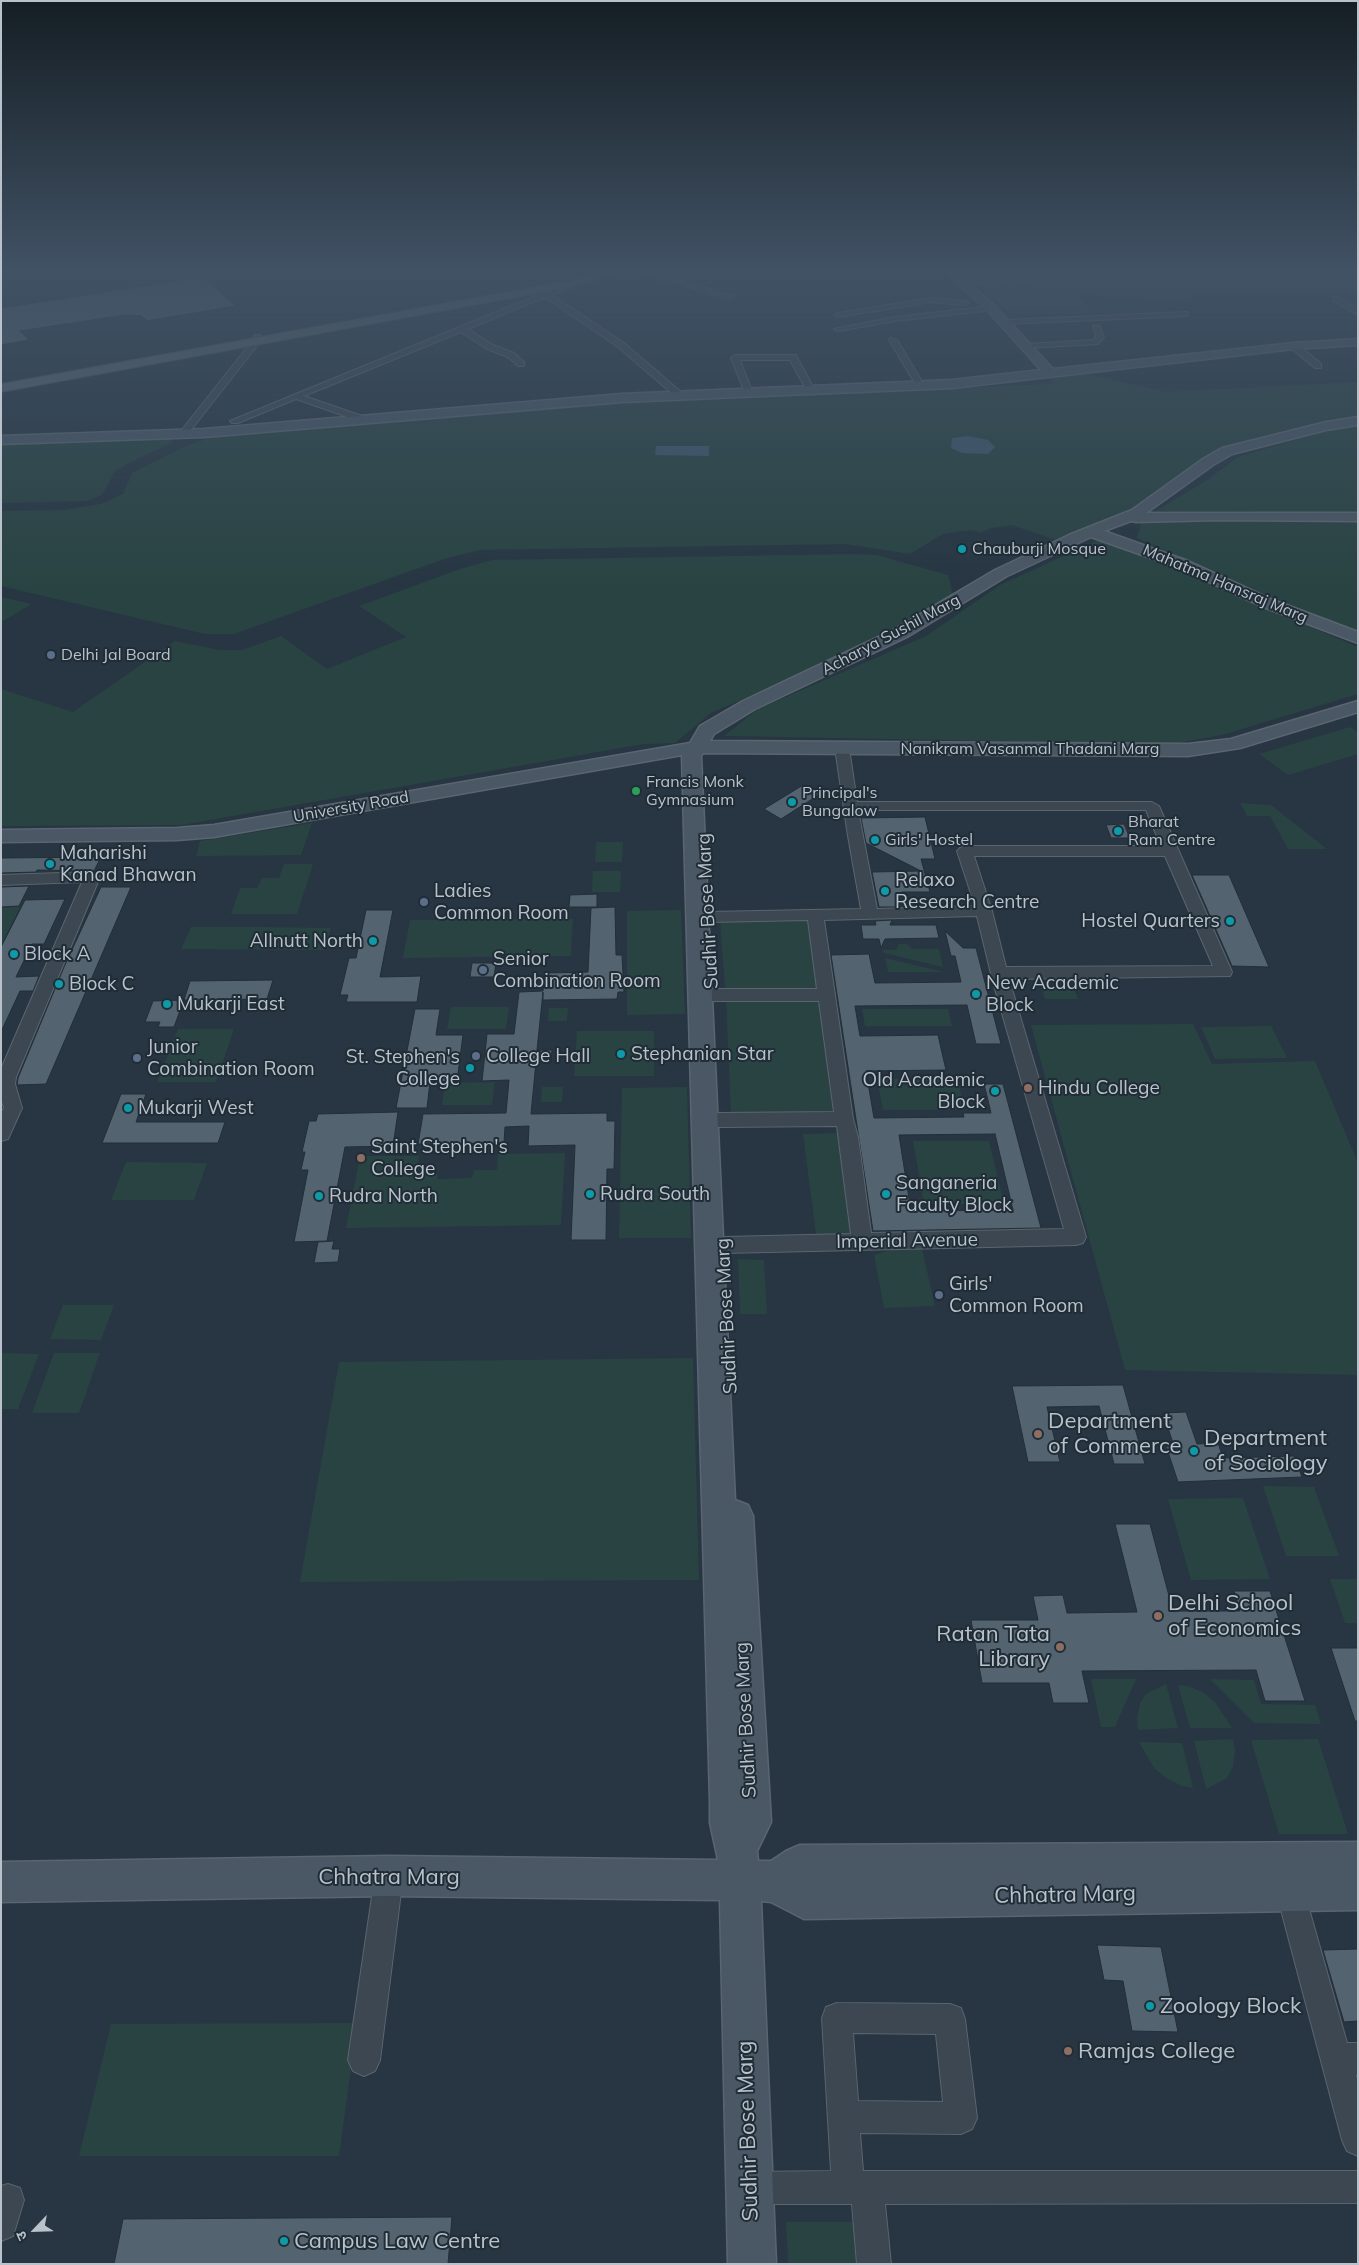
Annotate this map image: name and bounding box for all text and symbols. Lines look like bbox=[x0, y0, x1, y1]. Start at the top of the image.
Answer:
place label: Chauburji Mosque bbox=[972, 539, 1106, 559]
street label: Mahatma Hansraj Marg bbox=[1140, 541, 1310, 627]
marker: Chauburji Mosque bbox=[956, 543, 968, 555]
street label: Acharya Sushil Marg bbox=[819, 590, 963, 680]
place label: Delhi Jal Board bbox=[61, 645, 171, 665]
marker: Delhi Jal Board bbox=[45, 649, 57, 661]
street label: Nanikram Vasanmal Thadani Marg bbox=[901, 739, 1159, 759]
place label: Francis Monk Gymnasium bbox=[646, 772, 744, 810]
place label: Principal's Bungalow bbox=[802, 783, 877, 821]
marker: Francis Monk Gymnasium bbox=[630, 785, 642, 797]
street label: University Road bbox=[292, 787, 410, 827]
marker: Principal's Bungalow bbox=[786, 796, 798, 808]
place label: Bharat Ram Centre bbox=[1128, 812, 1215, 850]
marker: Bharat Ram Centre bbox=[1112, 825, 1124, 837]
place label: Girls' Hostel bbox=[885, 830, 973, 850]
street label: Sudhir Bose Marg bbox=[693, 832, 723, 990]
marker: Girls' Hostel bbox=[869, 834, 881, 846]
place label: Maharishi Kanad Bhawan bbox=[60, 842, 197, 886]
marker: Maharishi Kanad Bhawan bbox=[44, 858, 56, 870]
place label: Relaxo Research Centre bbox=[895, 869, 1039, 913]
place label: Ladies Common Room bbox=[434, 880, 569, 924]
marker: Relaxo Research Centre bbox=[879, 885, 891, 897]
marker: Ladies Common Room bbox=[418, 896, 430, 908]
place label: Hostel Quarters bbox=[1081, 910, 1220, 932]
marker: Hostel Quarters bbox=[1224, 915, 1236, 927]
place label: Allnutt North bbox=[250, 930, 363, 952]
marker: Allnutt North bbox=[367, 935, 379, 947]
place label: Block A bbox=[24, 943, 90, 965]
marker: Block A bbox=[8, 948, 20, 960]
place label: Senior Combination Room bbox=[493, 948, 661, 992]
marker: Senior Combination Room bbox=[477, 964, 489, 976]
place label: New Academic Block bbox=[986, 972, 1119, 1016]
place label: Block C bbox=[69, 973, 134, 995]
marker: Block C bbox=[53, 978, 65, 990]
marker: New Academic Block bbox=[970, 988, 982, 1000]
place label: Mukarji East bbox=[177, 993, 285, 1015]
marker: Mukarji East bbox=[161, 998, 173, 1010]
place label: Junior Combination Room bbox=[147, 1036, 315, 1080]
place label: Stephanian Star bbox=[631, 1043, 774, 1065]
place label: College Hall bbox=[486, 1045, 590, 1067]
place label: St. Stephen's College bbox=[346, 1046, 460, 1090]
marker: Stephanian Star bbox=[615, 1048, 627, 1060]
marker: College Hall bbox=[470, 1050, 482, 1062]
marker: Junior Combination Room bbox=[131, 1052, 143, 1064]
marker: St. Stephen's College bbox=[464, 1062, 476, 1074]
place label: Old Academic Block bbox=[863, 1069, 985, 1113]
place label: Hindu College bbox=[1038, 1077, 1160, 1099]
marker: Hindu College bbox=[1022, 1082, 1034, 1094]
marker: Old Academic Block bbox=[989, 1085, 1001, 1097]
place label: Mukarji West bbox=[138, 1097, 254, 1119]
marker: Mukarji West bbox=[122, 1102, 134, 1114]
place label: Saint Stephen's College bbox=[371, 1136, 508, 1180]
marker: Saint Stephen's College bbox=[355, 1152, 367, 1164]
place label: Sanganeria Faculty Block bbox=[896, 1172, 1012, 1216]
place label: Rudra South bbox=[600, 1183, 710, 1205]
place label: Rudra North bbox=[329, 1185, 438, 1207]
marker: Rudra South bbox=[584, 1188, 596, 1200]
marker: Sanganeria Faculty Block bbox=[880, 1188, 892, 1200]
marker: Rudra North bbox=[313, 1190, 325, 1202]
street label: Imperial Avenue bbox=[836, 1228, 978, 1254]
street label: Sudhir Bose Marg bbox=[712, 1237, 742, 1395]
place label: Girls' Common Room bbox=[949, 1273, 1084, 1317]
marker: Girls' Common Room bbox=[933, 1289, 945, 1301]
place label: Department of Commerce bbox=[1048, 1408, 1182, 1460]
place label: Department of Sociology bbox=[1204, 1425, 1327, 1476]
marker: Department of Commerce bbox=[1032, 1428, 1044, 1440]
marker: Department of Sociology bbox=[1188, 1445, 1200, 1457]
place label: Delhi School of Economics bbox=[1168, 1590, 1302, 1642]
marker: Delhi School of Economics bbox=[1152, 1610, 1164, 1622]
place label: Ratan Tata Library bbox=[936, 1621, 1050, 1672]
street label: Sudhir Bose Marg bbox=[731, 1641, 761, 1799]
marker: Ratan Tata Library bbox=[1054, 1641, 1066, 1653]
street label: Chhatra Marg bbox=[318, 1864, 460, 1890]
street label: Chhatra Marg bbox=[994, 1881, 1136, 1909]
place label: Zoology Block bbox=[1160, 1993, 1301, 2019]
marker: Zoology Block bbox=[1144, 2000, 1156, 2012]
place label: Ramjas College bbox=[1078, 2038, 1235, 2064]
street label: Sudhir Bose Marg bbox=[732, 2040, 764, 2222]
marker: Ramjas College bbox=[1062, 2045, 1074, 2057]
north arrow bbox=[10, 2205, 60, 2255]
place label: Campus Law Centre bbox=[294, 2228, 500, 2254]
text: उ bbox=[11, 2229, 31, 2244]
marker: Campus Law Centre bbox=[278, 2235, 290, 2247]

